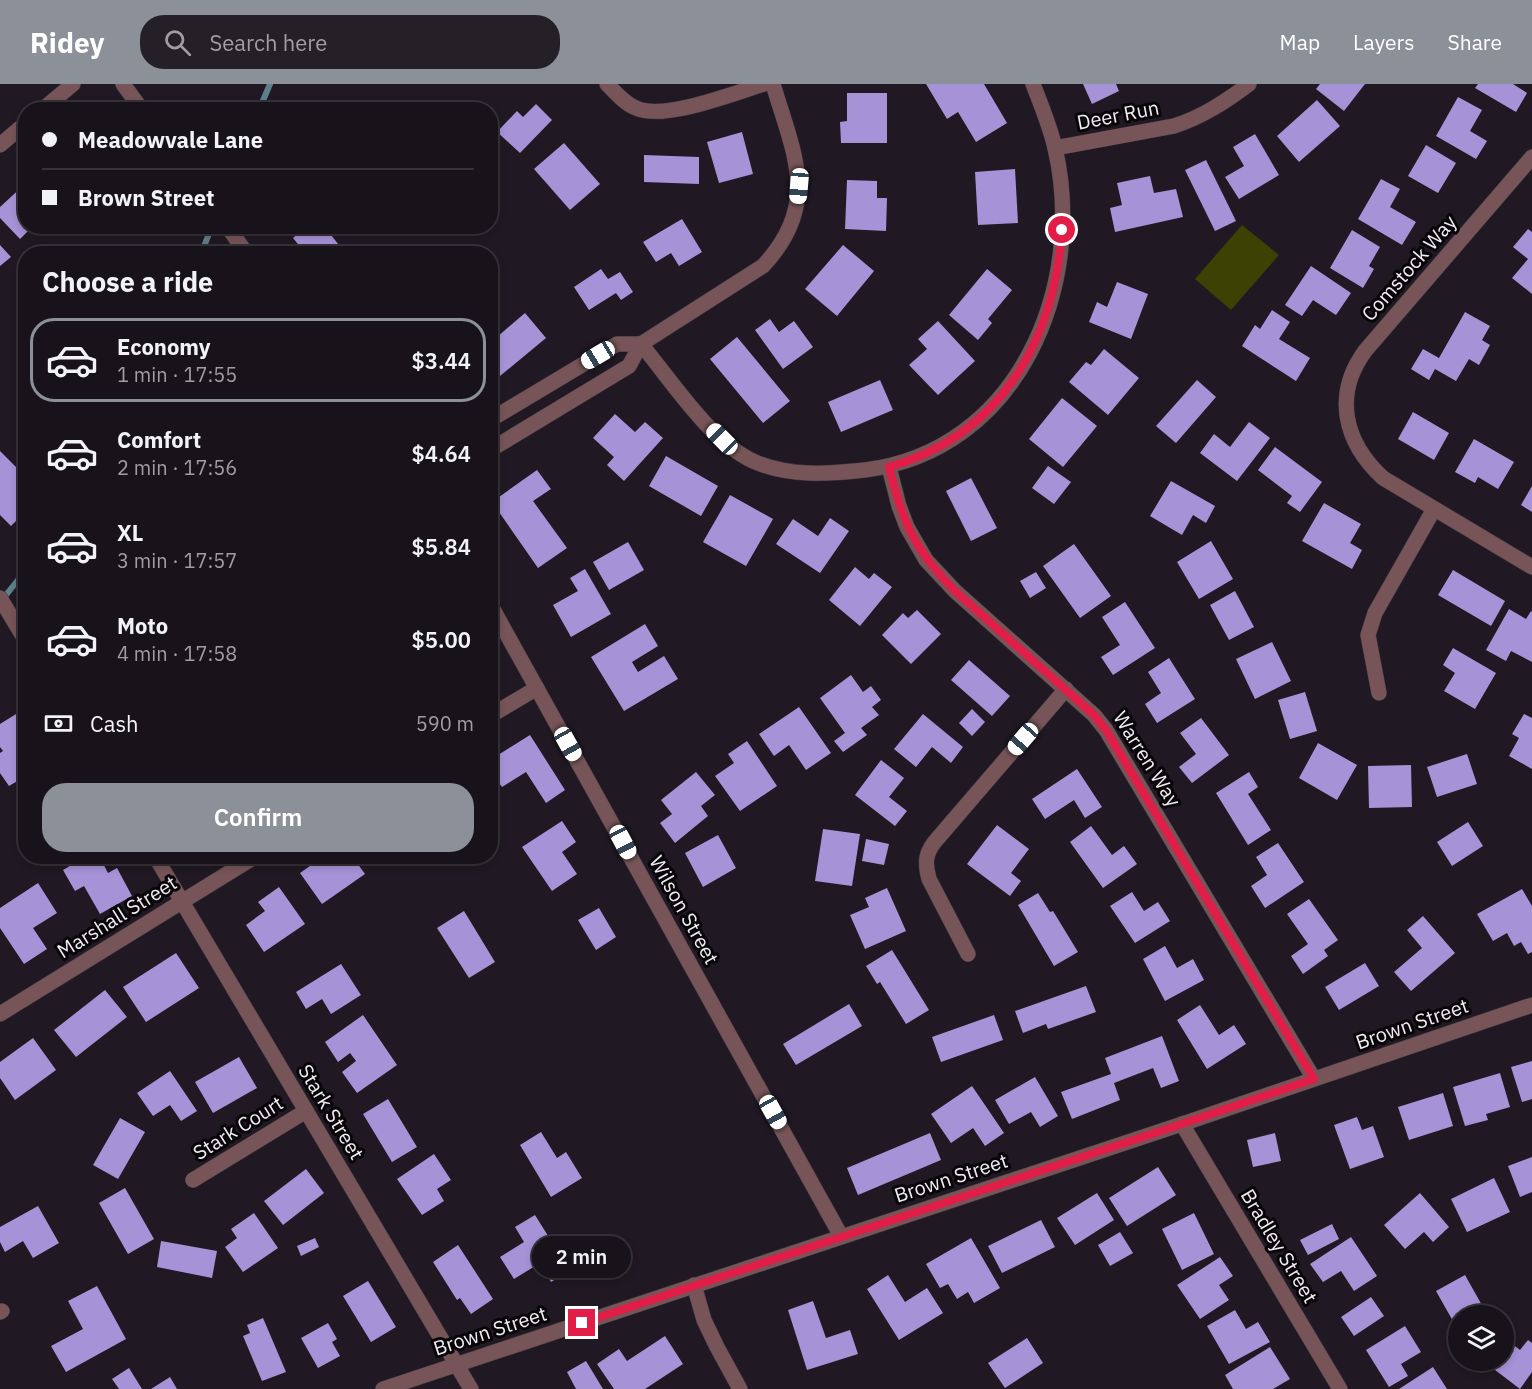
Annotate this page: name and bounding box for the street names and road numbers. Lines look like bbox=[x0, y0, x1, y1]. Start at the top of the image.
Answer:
street label: Deer Run bbox=[1075, 93, 1161, 136]
street label: Comstock Way bbox=[1355, 209, 1462, 326]
street label: Warren Way bbox=[1107, 706, 1188, 812]
street label: Wilson Street bbox=[644, 851, 725, 969]
street label: Marshall Street bbox=[52, 869, 182, 964]
street label: Brown Street bbox=[1352, 992, 1472, 1055]
street label: Stark Street bbox=[292, 1059, 370, 1164]
street label: Stark Court bbox=[188, 1089, 288, 1166]
street label: Brown Street bbox=[891, 1146, 1011, 1209]
street label: Bradley Street bbox=[1235, 1184, 1324, 1308]
street label: Brown Street bbox=[430, 1299, 550, 1362]

